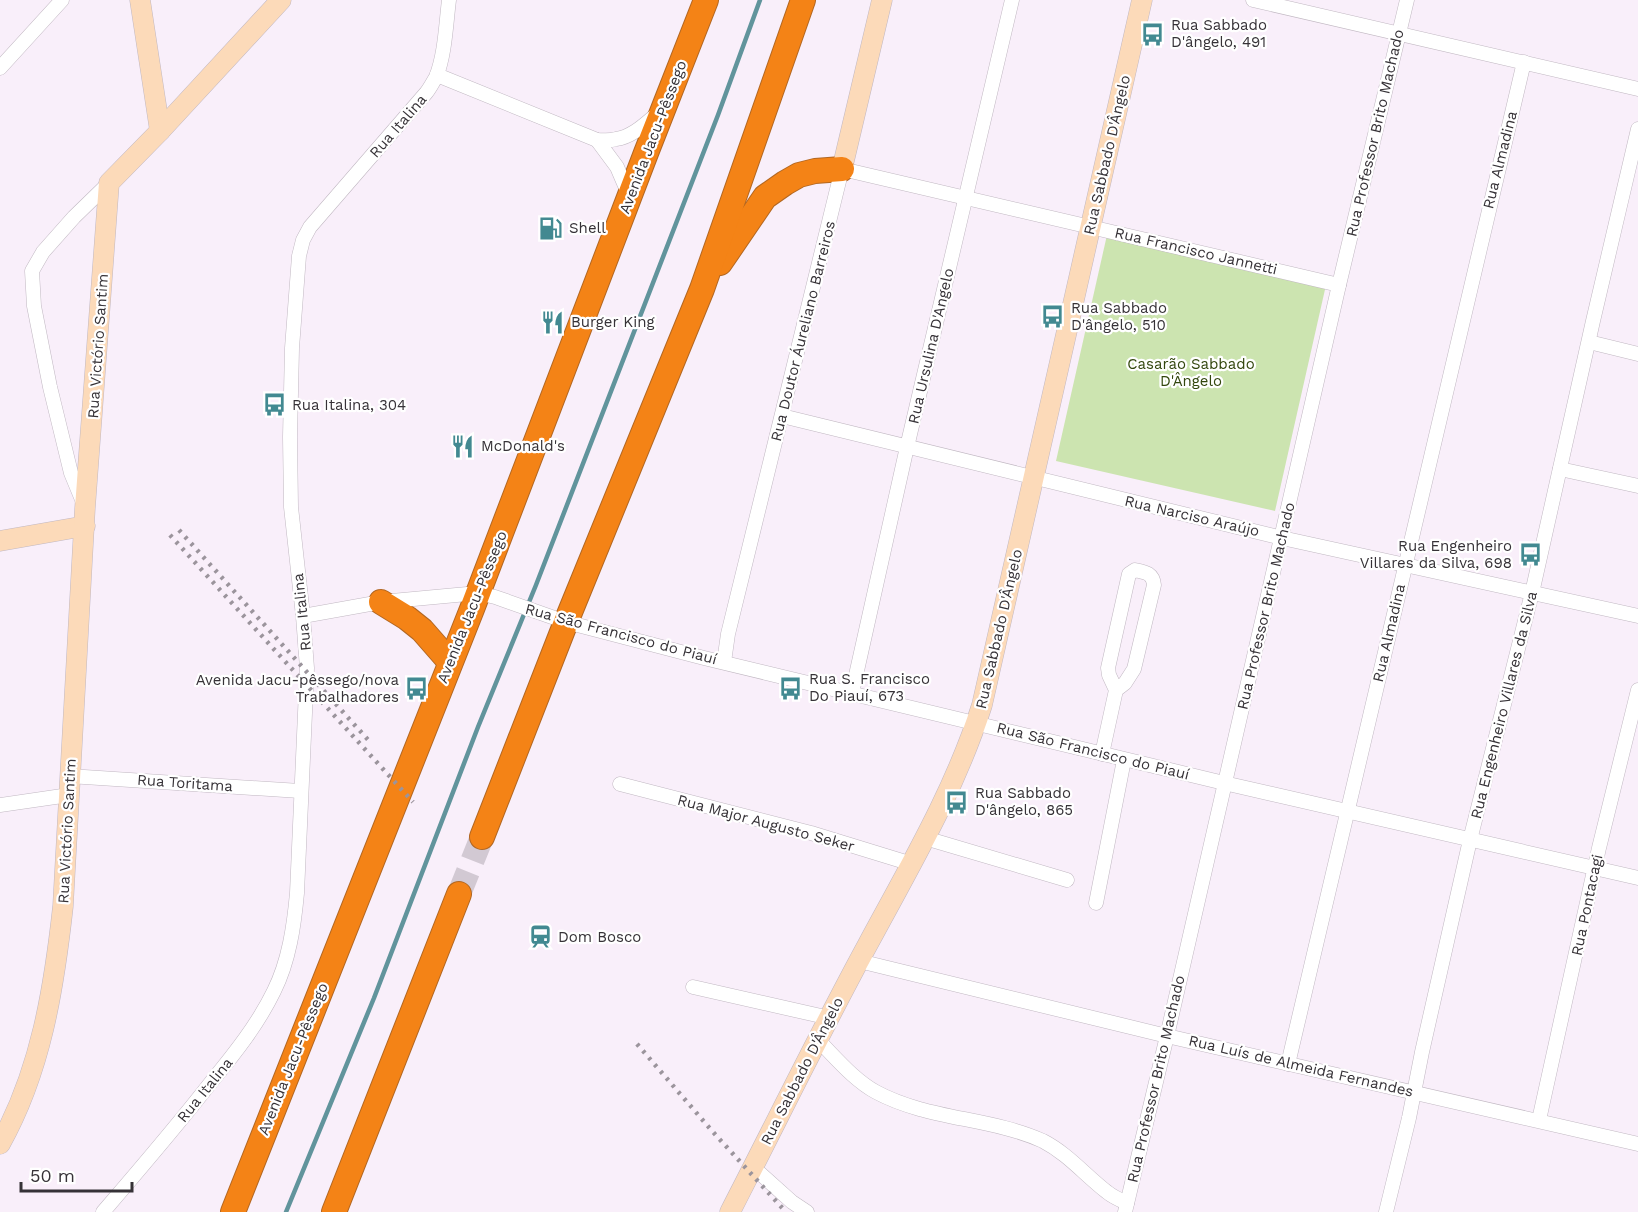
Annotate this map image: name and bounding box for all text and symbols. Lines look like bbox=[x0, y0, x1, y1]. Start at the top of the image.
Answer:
place label: Rua Sabbado D'ângelo, 491 bbox=[1171, 16, 1267, 51]
bus stop icon: Rua Sabbado D'ângelo, 491 bbox=[1140, 21, 1166, 47]
street label: Rua Professor Brito Machado bbox=[1342, 28, 1408, 238]
street label: Avenida Jacu-Pêssego bbox=[615, 58, 691, 216]
street label: Rua Sabbado D'Ângelo bbox=[1080, 73, 1134, 237]
street label: Rua Italina bbox=[366, 90, 431, 161]
street label: Rua Almadina bbox=[1479, 109, 1521, 211]
fuel station icon: Shell bbox=[538, 215, 564, 241]
place label: Shell bbox=[569, 219, 606, 237]
street label: Rua Doutor Áureliano Barreiros bbox=[767, 219, 839, 443]
street label: Rua Francisco Jannetti bbox=[1113, 224, 1279, 278]
street label: Rua Ursulina D'Angelo bbox=[904, 266, 958, 426]
street label: Rua Victório Santim bbox=[84, 273, 112, 419]
place label: Rua Sabbado D'ângelo, 510 bbox=[1071, 299, 1167, 334]
bus stop icon: Rua Sabbado D'ângelo, 510 bbox=[1040, 304, 1066, 330]
restaurant icon: Burger King bbox=[540, 309, 566, 335]
place label: Burger King bbox=[571, 313, 654, 331]
park label: Casarão Sabbado D'Ângelo bbox=[1127, 355, 1255, 390]
bus stop icon: Rua Italina, 304 bbox=[261, 392, 287, 418]
place label: Rua Italina, 304 bbox=[292, 396, 406, 414]
restaurant icon: McDonald's bbox=[450, 433, 476, 459]
place label: McDonald's bbox=[481, 437, 565, 455]
street label: Rua Narciso Araújo bbox=[1123, 492, 1261, 540]
street label: Rua Professor Brito Machado bbox=[1233, 501, 1299, 711]
street label: Avenida Jacu-Pêssego bbox=[433, 528, 511, 686]
place label: Rua Engenheiro Villares da Silva, 698 bbox=[1360, 537, 1512, 572]
bus stop icon: Rua Engenheiro Villares da Silva, 698 bbox=[1517, 542, 1543, 568]
street label: Rua Sabbado D'Ângelo bbox=[972, 547, 1026, 711]
street label: Rua Italina bbox=[289, 572, 315, 652]
street label: Rua Almadina bbox=[1369, 582, 1409, 684]
street label: Rua Engenheiro Villares da Silva bbox=[1467, 589, 1541, 821]
street label: Rua São Francisco do Piauí bbox=[523, 600, 719, 668]
place label: Rua S. Francisco Do Piauí, 673 bbox=[809, 670, 930, 705]
place label: Avenida Jacu-pêssego/nova Trabalhadores bbox=[196, 671, 400, 706]
bus stop icon: Rua S. Francisco Do Piauí, 673 bbox=[778, 675, 804, 701]
bus stop icon: Avenida Jacu-pêssego/nova Trabalhadores bbox=[404, 676, 430, 702]
street label: Rua São Francisco do Piauí bbox=[995, 718, 1191, 784]
street label: Rua Victório Santim bbox=[54, 758, 80, 904]
street label: Rua Toritama bbox=[136, 771, 234, 795]
place label: Rua Sabbado D'ângelo, 865 bbox=[975, 784, 1073, 819]
bus stop icon: Rua Sabbado D'ângelo, 865 bbox=[944, 789, 970, 815]
street label: Rua Major Augusto Seker bbox=[675, 791, 857, 855]
street label: Rua Pontacagi bbox=[1567, 853, 1607, 957]
station icon: Dom Bosco bbox=[527, 924, 553, 950]
place label: Dom Bosco bbox=[558, 928, 641, 946]
street label: Rua Professor Brito Machado bbox=[1123, 974, 1189, 1184]
street label: Avenida Jacu-Pêssego bbox=[254, 980, 332, 1138]
street label: Rua Sabbado D'Ângelo bbox=[757, 994, 847, 1148]
street label: Rua Luís de Almeida Fernandes bbox=[1187, 1031, 1415, 1101]
street label: Rua Italina bbox=[173, 1054, 237, 1126]
scale bar bbox=[21, 1155, 132, 1193]
text: 50 m bbox=[30, 1165, 75, 1186]

